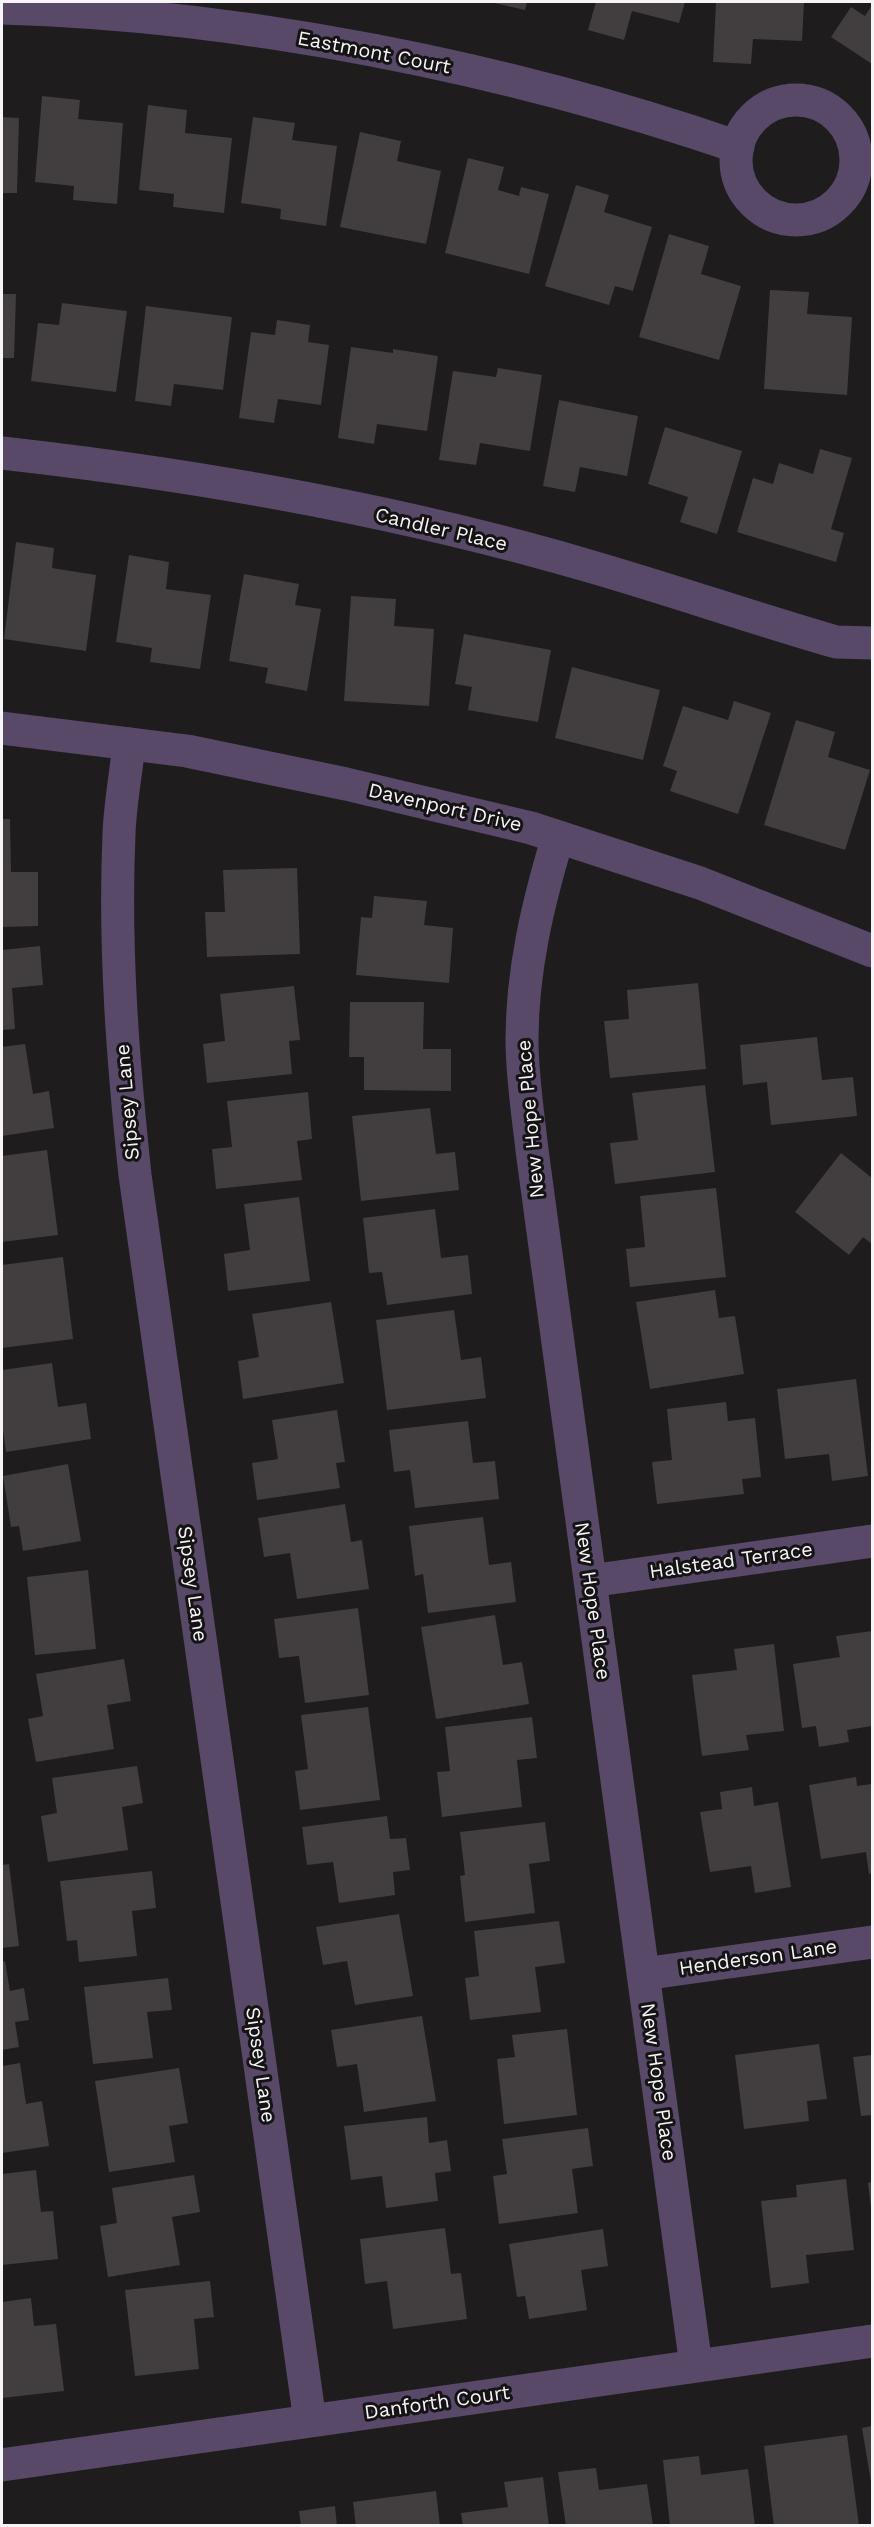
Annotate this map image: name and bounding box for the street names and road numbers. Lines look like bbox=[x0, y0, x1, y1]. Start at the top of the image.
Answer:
street label: Eastmont Court bbox=[295, 26, 453, 80]
street label: Candler Place bbox=[373, 503, 509, 557]
street label: Davenport Drive bbox=[366, 779, 524, 837]
street label: New Hope Place bbox=[512, 1039, 550, 1199]
street label: Sipsey Lane bbox=[111, 1043, 145, 1161]
street label: New Hope Place bbox=[569, 1521, 615, 1681]
street label: Sipsey Lane bbox=[172, 1525, 212, 1643]
street label: Halstead Terrace bbox=[648, 1538, 814, 1584]
street label: Henderson Lane bbox=[678, 1935, 838, 1981]
street label: New Hope Place bbox=[635, 2002, 681, 2162]
street label: Sipsey Lane bbox=[240, 2006, 280, 2124]
street label: Danforth Court bbox=[363, 2381, 511, 2425]

